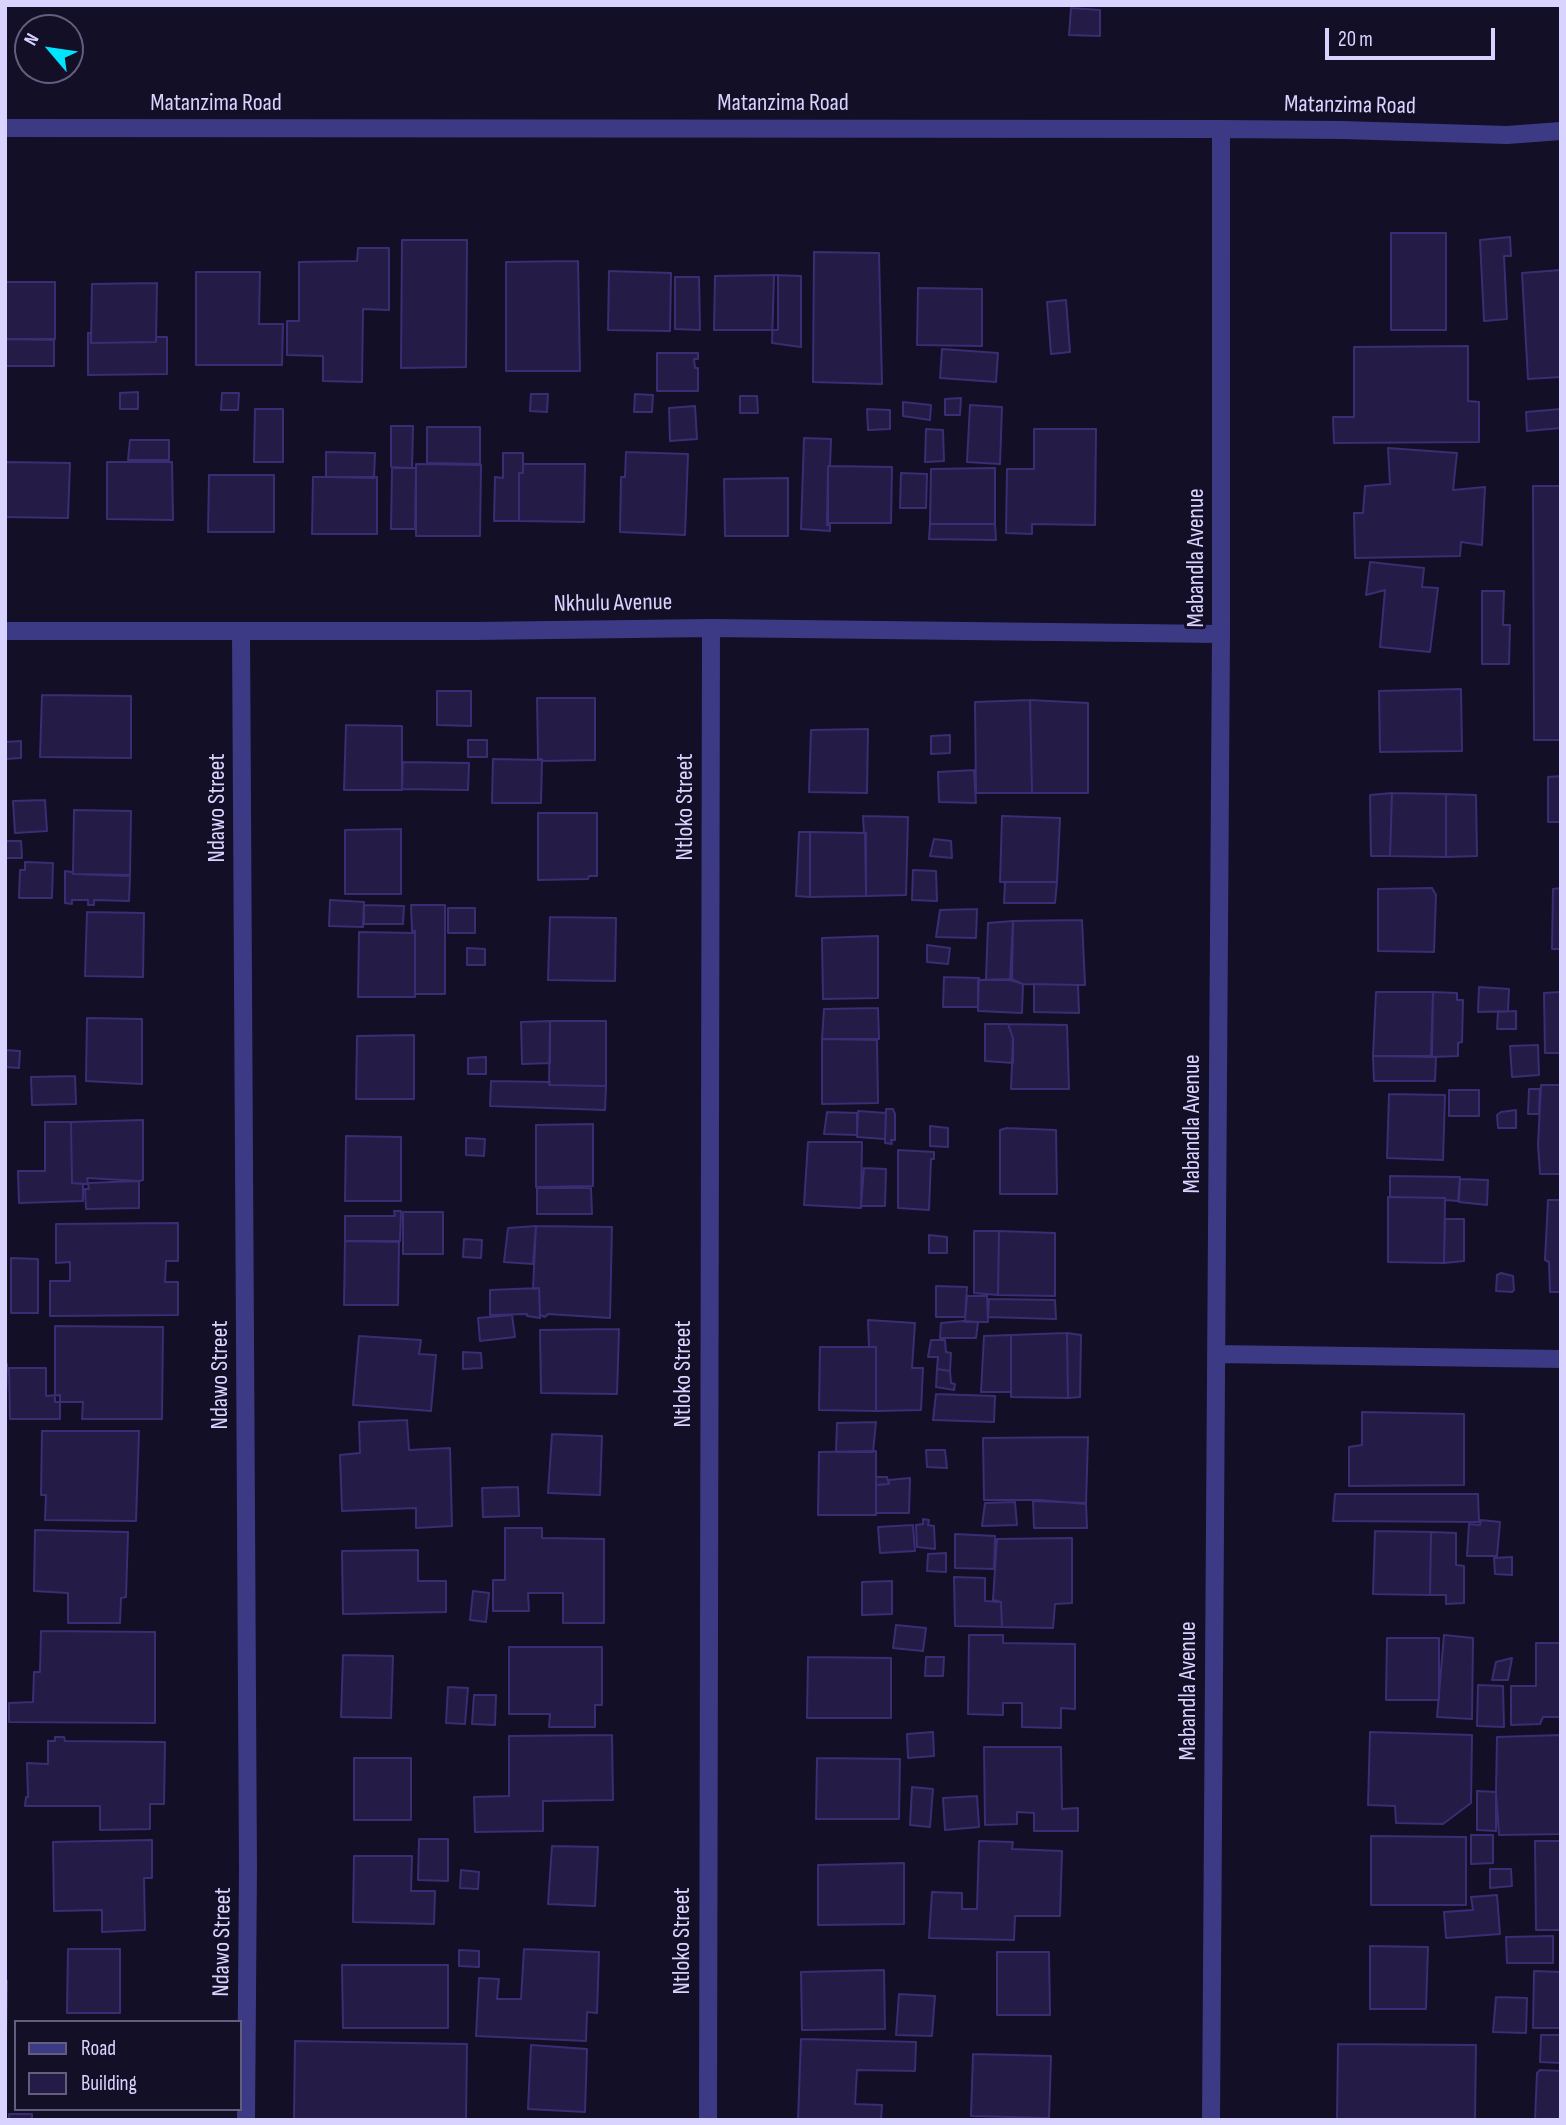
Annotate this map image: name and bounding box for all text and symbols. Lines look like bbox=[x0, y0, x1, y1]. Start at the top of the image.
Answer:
north arrow bbox=[14, 14, 84, 84]
scale bar bbox=[1328, 14, 1498, 58]
text: 20 m bbox=[1338, 27, 1373, 52]
text: N bbox=[19, 30, 44, 50]
street label: Matanzima Road bbox=[150, 90, 282, 118]
street label: Matanzima Road bbox=[717, 90, 849, 118]
street label: Matanzima Road bbox=[1284, 90, 1416, 122]
street label: Mabandla Avenue bbox=[1183, 488, 1211, 628]
street label: Nkhulu Avenue bbox=[553, 589, 673, 619]
street label: Ndawo Street bbox=[204, 753, 232, 863]
street label: Ntloko Street bbox=[672, 753, 700, 861]
street label: Mabandla Avenue bbox=[1179, 1054, 1207, 1194]
street label: Ndawo Street bbox=[207, 1320, 235, 1430]
street label: Ntloko Street bbox=[670, 1320, 698, 1428]
street label: Mabandla Avenue bbox=[1175, 1621, 1203, 1761]
street label: Ndawo Street bbox=[208, 1887, 238, 1997]
street label: Ntloko Street bbox=[669, 1887, 697, 1995]
legend bbox=[14, 2020, 242, 2111]
text: Road bbox=[81, 2036, 116, 2061]
text: Building bbox=[81, 2071, 137, 2096]

